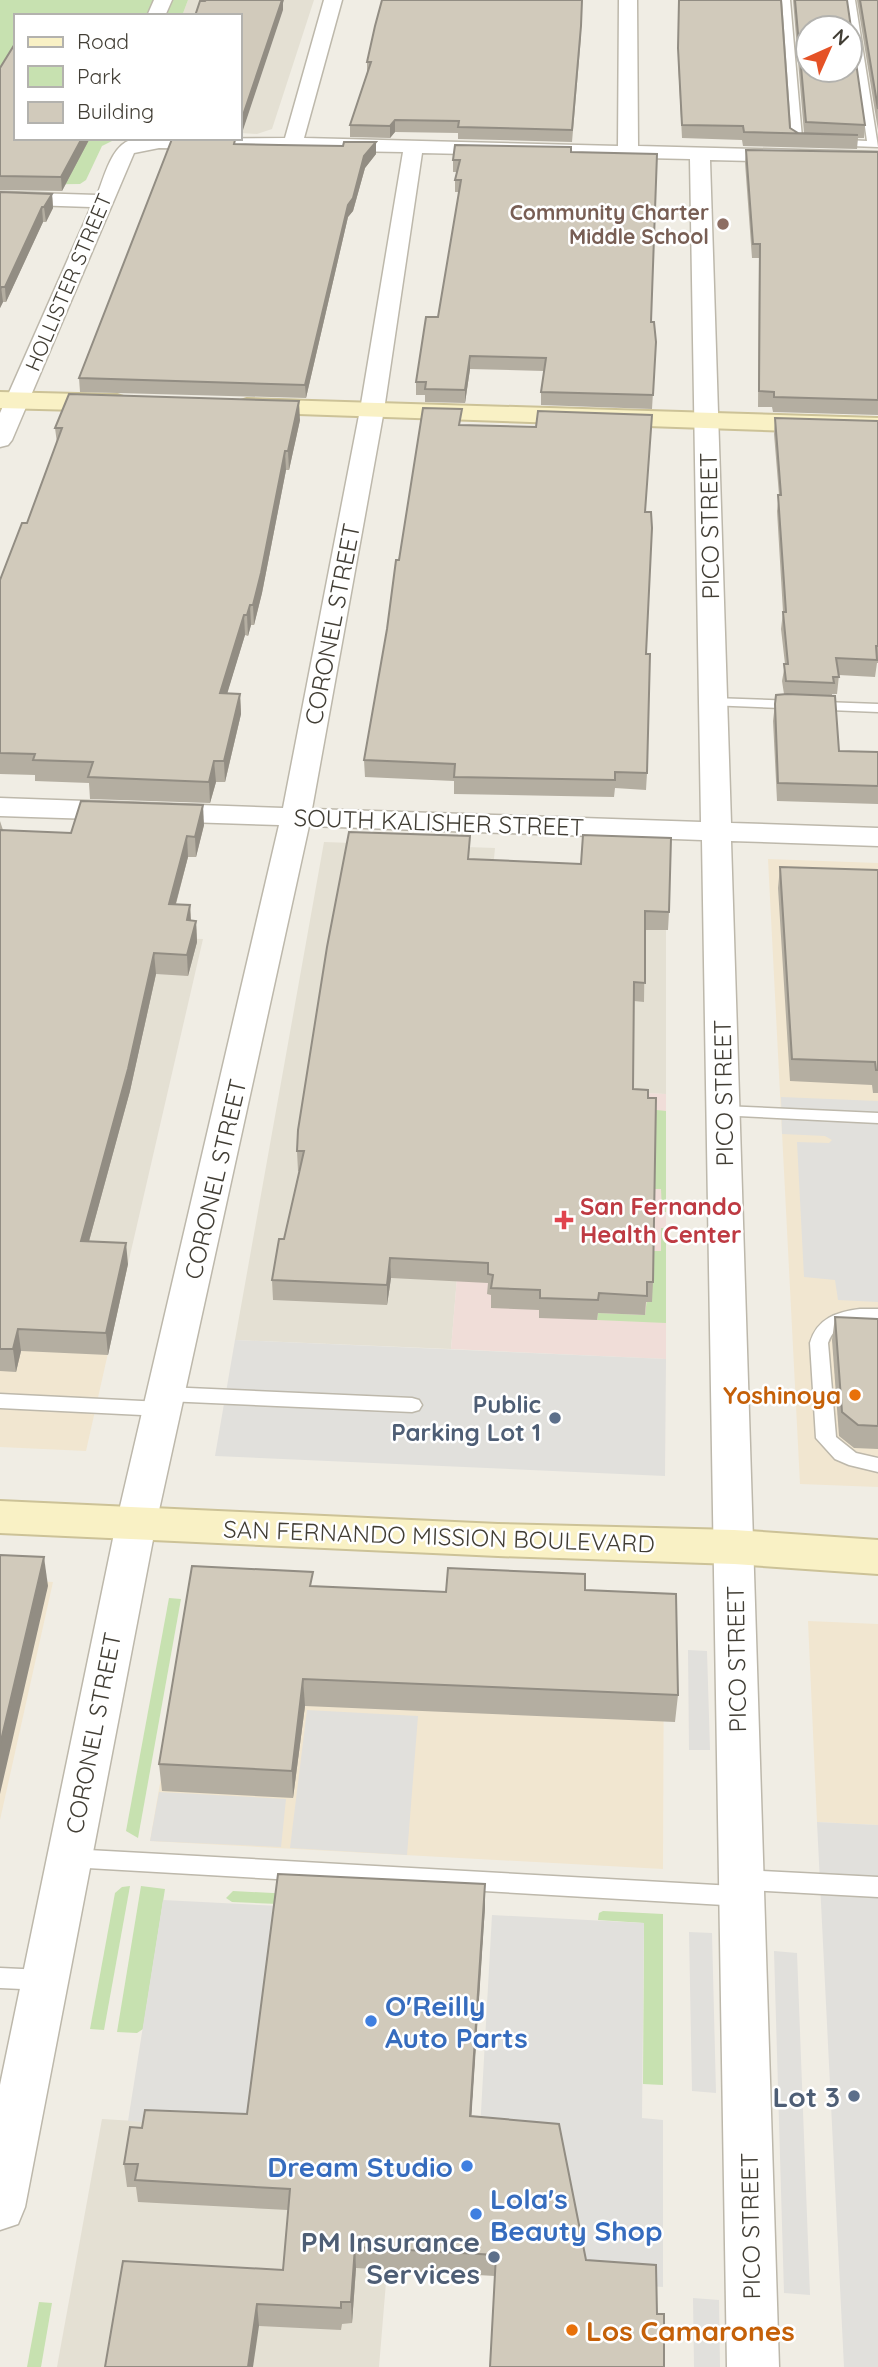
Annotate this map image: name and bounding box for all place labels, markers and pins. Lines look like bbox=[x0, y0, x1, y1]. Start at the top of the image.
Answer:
place label: Community Charter Middle School bbox=[510, 199, 709, 249]
marker: Community Charter Middle School bbox=[715, 216, 731, 232]
place label: San Fernando Health Center bbox=[580, 1191, 742, 1249]
marker: San Fernando Health Center bbox=[554, 1210, 574, 1230]
place label: Yoshinoya bbox=[723, 1380, 841, 1410]
marker: Yoshinoya bbox=[847, 1387, 863, 1403]
place label: Public Parking Lot 1 bbox=[391, 1389, 541, 1447]
marker: Public Parking Lot 1 bbox=[547, 1410, 563, 1426]
place label: O'Reilly Auto Parts bbox=[385, 1988, 528, 2055]
marker: O'Reilly Auto Parts bbox=[363, 2013, 379, 2029]
place label: Lot 3 bbox=[772, 2079, 840, 2114]
marker: Lot 3 bbox=[846, 2088, 862, 2104]
place label: Dream Studio bbox=[267, 2149, 453, 2184]
marker: Dream Studio bbox=[459, 2158, 475, 2174]
place label: Lola's Beauty Shop bbox=[490, 2181, 663, 2248]
marker: Lola's Beauty Shop bbox=[468, 2206, 484, 2222]
place label: PM Insurance Services bbox=[301, 2224, 480, 2291]
marker: PM Insurance Services bbox=[486, 2249, 502, 2265]
place label: Los Camarones bbox=[586, 2313, 795, 2348]
marker: Los Camarones bbox=[564, 2322, 580, 2338]

